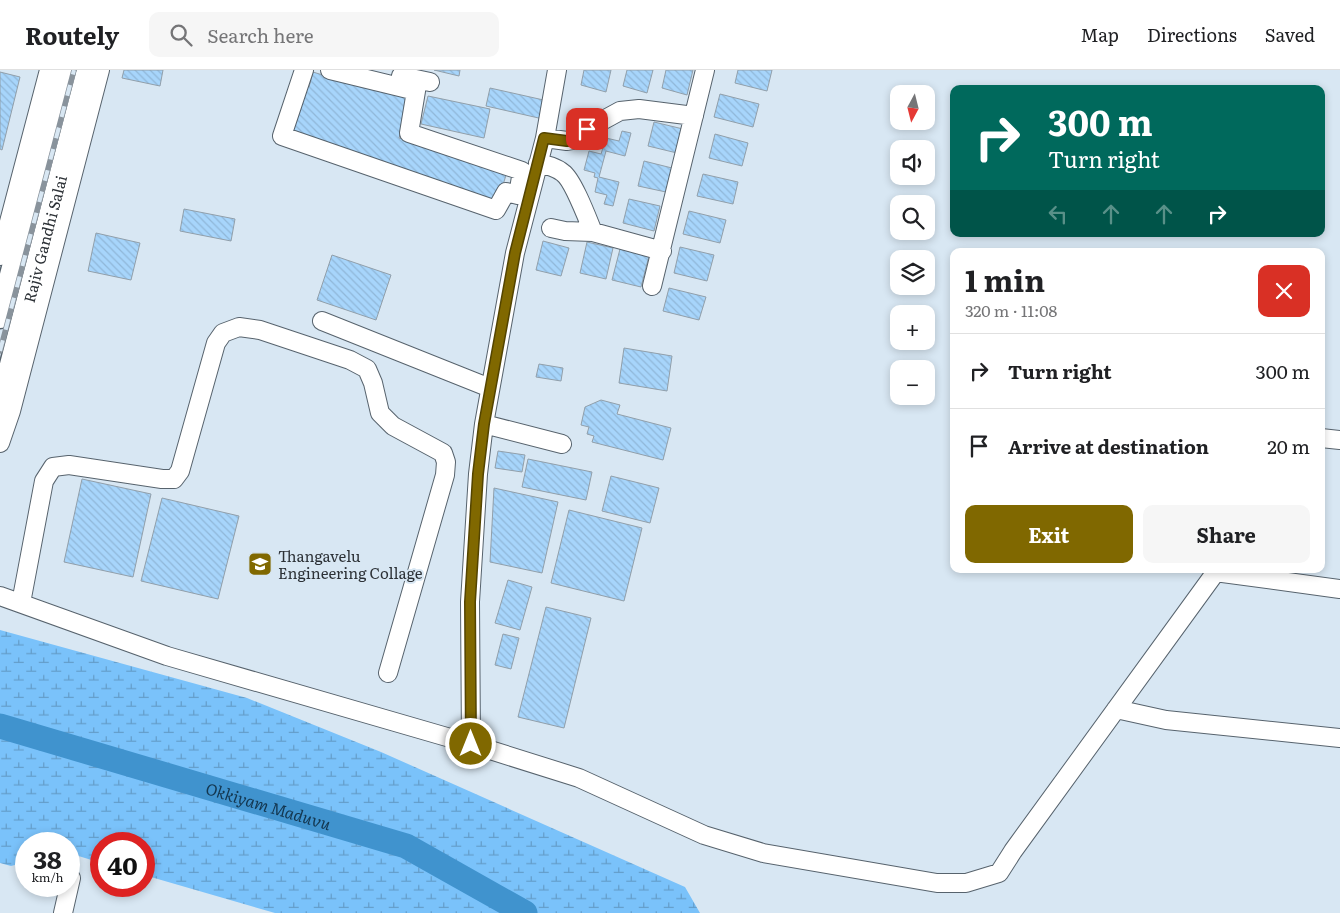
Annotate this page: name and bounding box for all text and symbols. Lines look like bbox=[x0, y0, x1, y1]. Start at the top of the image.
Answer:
search box bbox=[149, 12, 499, 57]
text: Routely bbox=[25, 17, 119, 52]
icon: search bbox=[167, 21, 195, 49]
text: Search here bbox=[207, 21, 314, 49]
text: Map bbox=[1081, 21, 1119, 48]
text: Directions bbox=[1147, 21, 1237, 48]
text: Saved bbox=[1265, 21, 1315, 48]
north arrow bbox=[890, 85, 935, 130]
map controls bbox=[890, 85, 935, 405]
text: 300 m bbox=[1048, 95, 1153, 147]
icon: right bbox=[965, 105, 1030, 170]
pin bbox=[566, 108, 608, 150]
icon: arrive bbox=[573, 115, 601, 143]
button: sound bbox=[890, 140, 935, 185]
text: Turn right bbox=[1048, 142, 1160, 175]
street label: Rajiv Gandhi Salai bbox=[16, 172, 72, 305]
button: search bbox=[890, 195, 935, 240]
icon: left bbox=[1044, 200, 1072, 228]
icon: ahead bbox=[1097, 200, 1125, 228]
icon: ahead bbox=[1150, 200, 1178, 228]
icon: right bbox=[1203, 200, 1231, 228]
button: layers bbox=[890, 250, 935, 295]
text: 1 min bbox=[965, 257, 1045, 301]
button: close bbox=[1258, 265, 1310, 317]
text: 320 m · 11:08 bbox=[965, 298, 1057, 322]
button: + bbox=[890, 305, 935, 350]
icon: right bbox=[965, 357, 993, 385]
text: Turn right bbox=[1008, 357, 1112, 385]
text: 300 m bbox=[1256, 357, 1310, 385]
button: − bbox=[890, 360, 935, 405]
icon: arrive bbox=[965, 432, 993, 460]
text: Arrive at destination bbox=[1008, 432, 1209, 460]
text: 20 m bbox=[1267, 432, 1310, 460]
button: Exit bbox=[965, 505, 1133, 563]
button: Share bbox=[1143, 505, 1310, 563]
place label: Thangavelu Engineering Collage bbox=[278, 544, 423, 584]
school or university icon: Thangavelu Engineering Collage bbox=[247, 551, 273, 577]
position arrow bbox=[444, 717, 496, 769]
water label: Okkiyam Maduvu bbox=[203, 776, 334, 835]
speed limit sign: 40 bbox=[90, 832, 155, 897]
text: 38 bbox=[33, 840, 62, 877]
text: km/h bbox=[32, 868, 63, 886]

